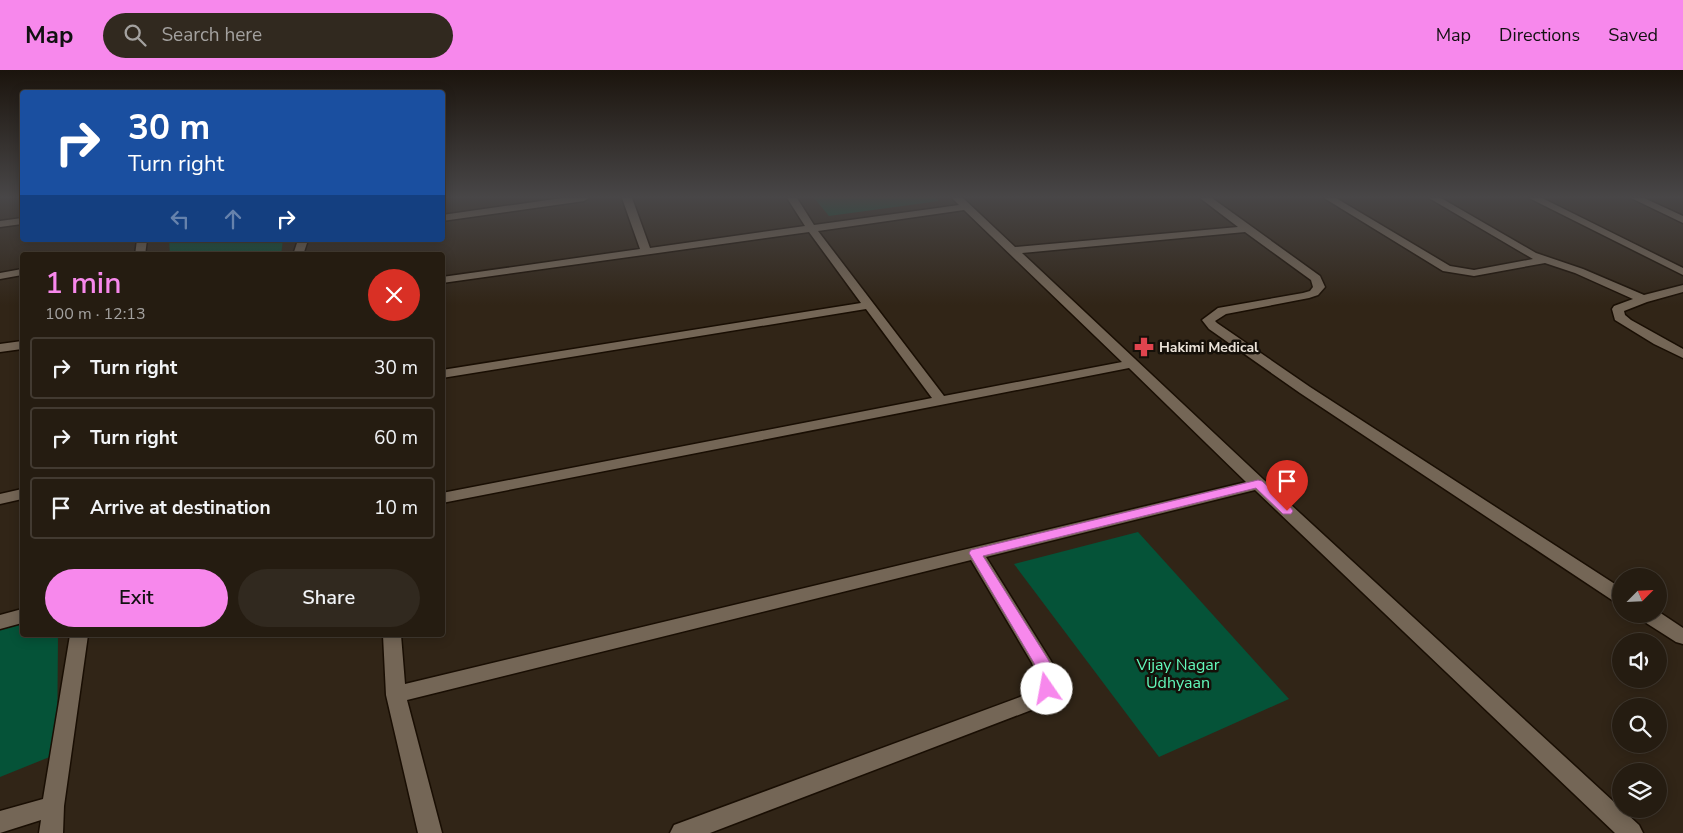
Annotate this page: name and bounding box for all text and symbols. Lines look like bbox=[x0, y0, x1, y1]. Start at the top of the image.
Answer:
search box bbox=[103, 13, 453, 58]
text: Map bbox=[25, 19, 73, 51]
icon: search bbox=[121, 21, 149, 49]
text: Search here bbox=[161, 22, 262, 48]
text: Map bbox=[1436, 23, 1471, 47]
text: Directions bbox=[1499, 23, 1580, 47]
text: Saved bbox=[1608, 23, 1658, 47]
text: 30 m bbox=[128, 104, 210, 151]
icon: right bbox=[45, 110, 110, 175]
text: Turn right bbox=[128, 149, 224, 179]
icon: left bbox=[166, 205, 194, 233]
icon: ahead bbox=[219, 205, 247, 233]
icon: right bbox=[272, 205, 300, 233]
text: 1 min bbox=[45, 263, 121, 304]
button: close bbox=[368, 269, 420, 321]
text: 100 m · 12:13 bbox=[45, 303, 146, 325]
pharmacy icon: Hakimi Medical bbox=[1133, 336, 1155, 358]
place label: Hakimi Medical bbox=[1159, 338, 1259, 357]
icon: right bbox=[47, 354, 75, 382]
text: Turn right bbox=[90, 355, 177, 381]
text: 30 m bbox=[374, 355, 418, 381]
icon: right bbox=[47, 424, 75, 452]
text: Turn right bbox=[90, 425, 177, 451]
text: 60 m bbox=[374, 425, 418, 451]
pin bbox=[1266, 460, 1308, 511]
icon: arrive bbox=[1273, 467, 1301, 495]
icon: arrive bbox=[47, 494, 75, 522]
text: Arrive at destination bbox=[90, 495, 271, 521]
text: 10 m bbox=[374, 495, 418, 521]
north arrow bbox=[1612, 568, 1668, 622]
map controls bbox=[1612, 568, 1667, 818]
button: Exit bbox=[45, 569, 228, 627]
button: Share bbox=[238, 569, 420, 627]
button: sound bbox=[1612, 633, 1667, 688]
park label: Vijay Nagar Udhyaan bbox=[1135, 654, 1220, 694]
position arrow bbox=[1020, 662, 1072, 714]
button: search bbox=[1612, 698, 1667, 753]
button: layers bbox=[1612, 763, 1667, 818]

